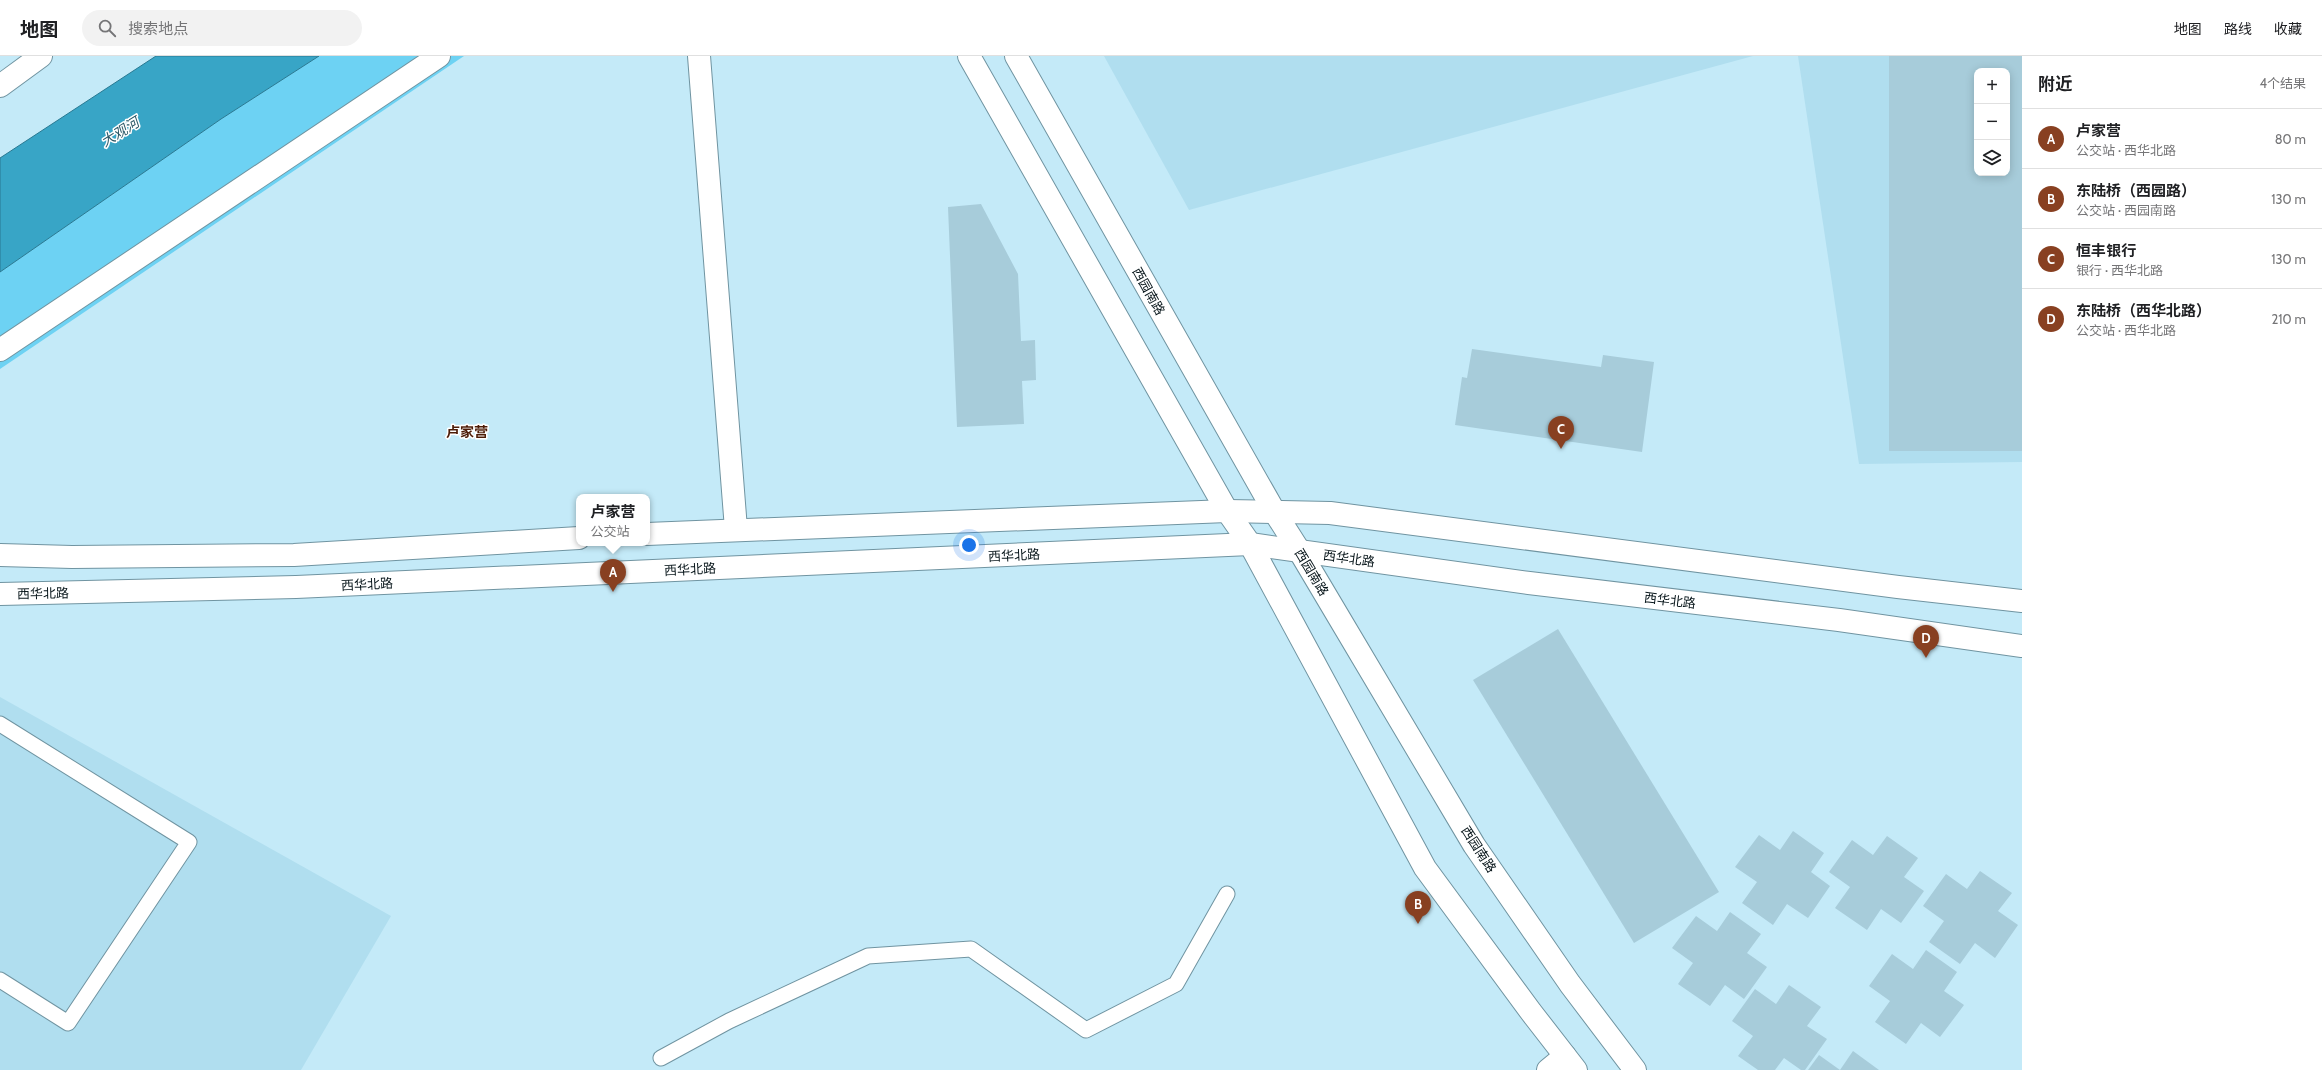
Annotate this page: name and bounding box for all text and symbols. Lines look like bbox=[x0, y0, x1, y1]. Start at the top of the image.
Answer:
search box bbox=[82, 10, 362, 46]
icon: search bbox=[96, 17, 118, 39]
text: 地图 bbox=[20, 18, 58, 41]
text: 搜索地点 bbox=[128, 20, 188, 38]
text: 地图 bbox=[2174, 20, 2202, 38]
text: 路线 bbox=[2224, 20, 2252, 38]
text: 收藏 bbox=[2274, 20, 2302, 38]
map controls bbox=[1974, 68, 2010, 176]
button: + bbox=[1974, 68, 2010, 104]
text: 附近 bbox=[2038, 74, 2072, 94]
text: 4个结果 bbox=[2259, 75, 2306, 91]
button: − bbox=[1974, 104, 2010, 140]
water label: 大观河 bbox=[97, 112, 145, 151]
text: 卢家营 bbox=[2076, 122, 2121, 140]
text: A bbox=[2047, 131, 2055, 147]
text: 80 m bbox=[2275, 131, 2306, 147]
button: layers bbox=[1974, 140, 2010, 176]
text: 公交站 · 西华北路 bbox=[2076, 142, 2176, 158]
text: 东陆桥（西园路） bbox=[2076, 182, 2196, 200]
text: B bbox=[2047, 191, 2055, 207]
text: 130 m bbox=[2271, 191, 2306, 207]
text: 公交站 · 西园南路 bbox=[2076, 202, 2176, 218]
text: 恒丰银行 bbox=[2076, 242, 2136, 260]
text: C bbox=[2047, 251, 2055, 267]
text: 130 m bbox=[2271, 251, 2306, 267]
text: 银行 · 西华北路 bbox=[2076, 262, 2163, 278]
street label: 西园南路 bbox=[1129, 264, 1169, 318]
text: 东陆桥（西华北路） bbox=[2076, 302, 2211, 320]
text: D bbox=[2046, 311, 2056, 327]
text: 210 m bbox=[2272, 311, 2306, 327]
text: 公交站 · 西华北路 bbox=[2076, 322, 2176, 338]
pin: C bbox=[1548, 416, 1574, 449]
district label: 卢家营 bbox=[446, 423, 488, 441]
popup bbox=[576, 494, 650, 546]
text: 卢家营 bbox=[590, 503, 636, 521]
text: 公交站 bbox=[590, 523, 630, 539]
your location bbox=[959, 535, 979, 555]
street label: 西华北路 bbox=[988, 546, 1040, 564]
street label: 西园南路 bbox=[1292, 546, 1332, 598]
street label: 西华北路 bbox=[1322, 546, 1376, 570]
pin: A bbox=[600, 559, 626, 592]
street label: 西华北路 bbox=[664, 560, 716, 578]
street label: 西华北路 bbox=[341, 575, 393, 593]
street label: 西华北路 bbox=[17, 585, 69, 601]
street label: 西华北路 bbox=[1643, 589, 1697, 611]
pin: D bbox=[1913, 625, 1939, 658]
street label: 西园南路 bbox=[1458, 823, 1500, 875]
pin: B bbox=[1405, 891, 1431, 924]

